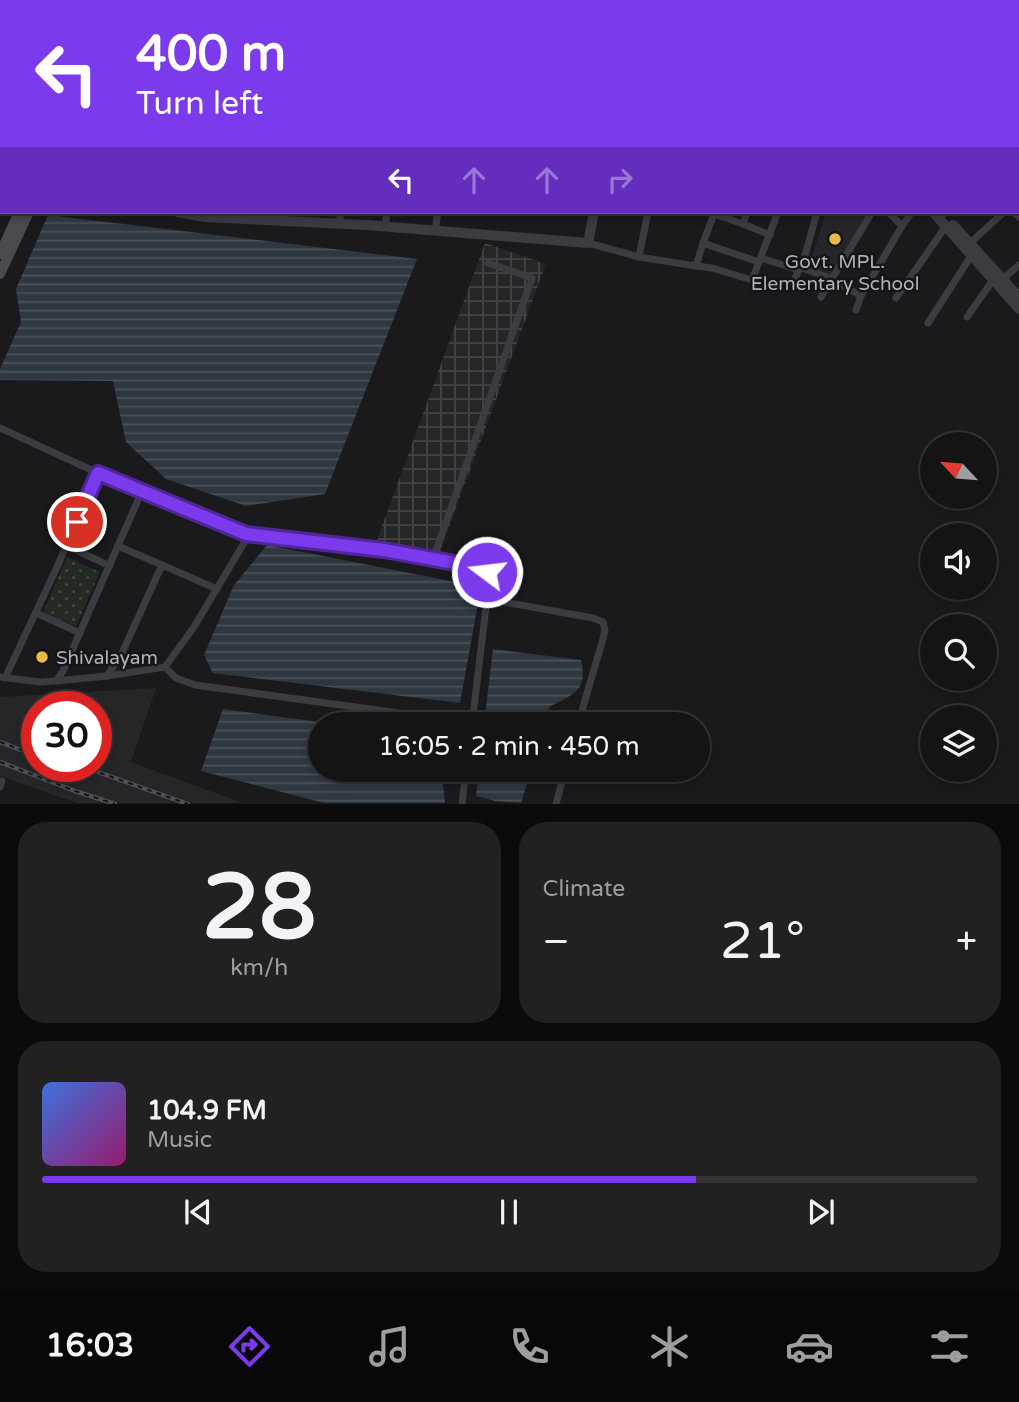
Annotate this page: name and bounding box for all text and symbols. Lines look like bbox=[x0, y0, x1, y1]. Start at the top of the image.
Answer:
text: 400 m bbox=[136, 25, 286, 84]
icon: left bbox=[21, 28, 112, 119]
text: Turn left bbox=[136, 85, 263, 123]
icon: left bbox=[382, 161, 420, 199]
icon: ahead bbox=[455, 161, 493, 199]
icon: ahead bbox=[528, 161, 566, 199]
icon: right bbox=[601, 161, 639, 199]
marker: Govt. MPL. Elementary School bbox=[827, 231, 843, 247]
place label: Govt. MPL. Elementary School bbox=[751, 251, 919, 295]
north arrow bbox=[920, 432, 998, 509]
map controls bbox=[920, 432, 997, 782]
pin bbox=[47, 492, 107, 552]
icon: arrive bbox=[58, 503, 96, 541]
button: sound bbox=[920, 523, 997, 600]
position arrow bbox=[450, 535, 524, 609]
button: search bbox=[920, 614, 997, 691]
place label: Shivalayam bbox=[56, 647, 158, 669]
marker: Shivalayam bbox=[34, 649, 50, 665]
speed limit sign: 30 bbox=[21, 691, 112, 782]
button: layers bbox=[920, 705, 997, 782]
text: 16:05 · 2 min · 450 m bbox=[378, 731, 640, 762]
text: 28 bbox=[202, 853, 316, 963]
text: Climate bbox=[543, 875, 625, 903]
text: 21° bbox=[720, 910, 805, 973]
text: − bbox=[543, 919, 570, 965]
text: + bbox=[956, 919, 977, 965]
text: km/h bbox=[230, 954, 288, 982]
text: 104.9 FM bbox=[147, 1095, 267, 1126]
text: Music bbox=[147, 1126, 212, 1154]
icon: previous bbox=[179, 1193, 217, 1231]
icon: pause bbox=[490, 1193, 528, 1231]
icon: next bbox=[802, 1193, 840, 1231]
icon: directions bbox=[225, 1322, 274, 1371]
icon: music bbox=[365, 1322, 414, 1371]
icon: phone bbox=[505, 1322, 554, 1371]
icon: climate bbox=[645, 1322, 694, 1371]
icon: car bbox=[785, 1322, 834, 1371]
icon: filters bbox=[925, 1322, 974, 1371]
text: 16:03 bbox=[45, 1327, 134, 1365]

